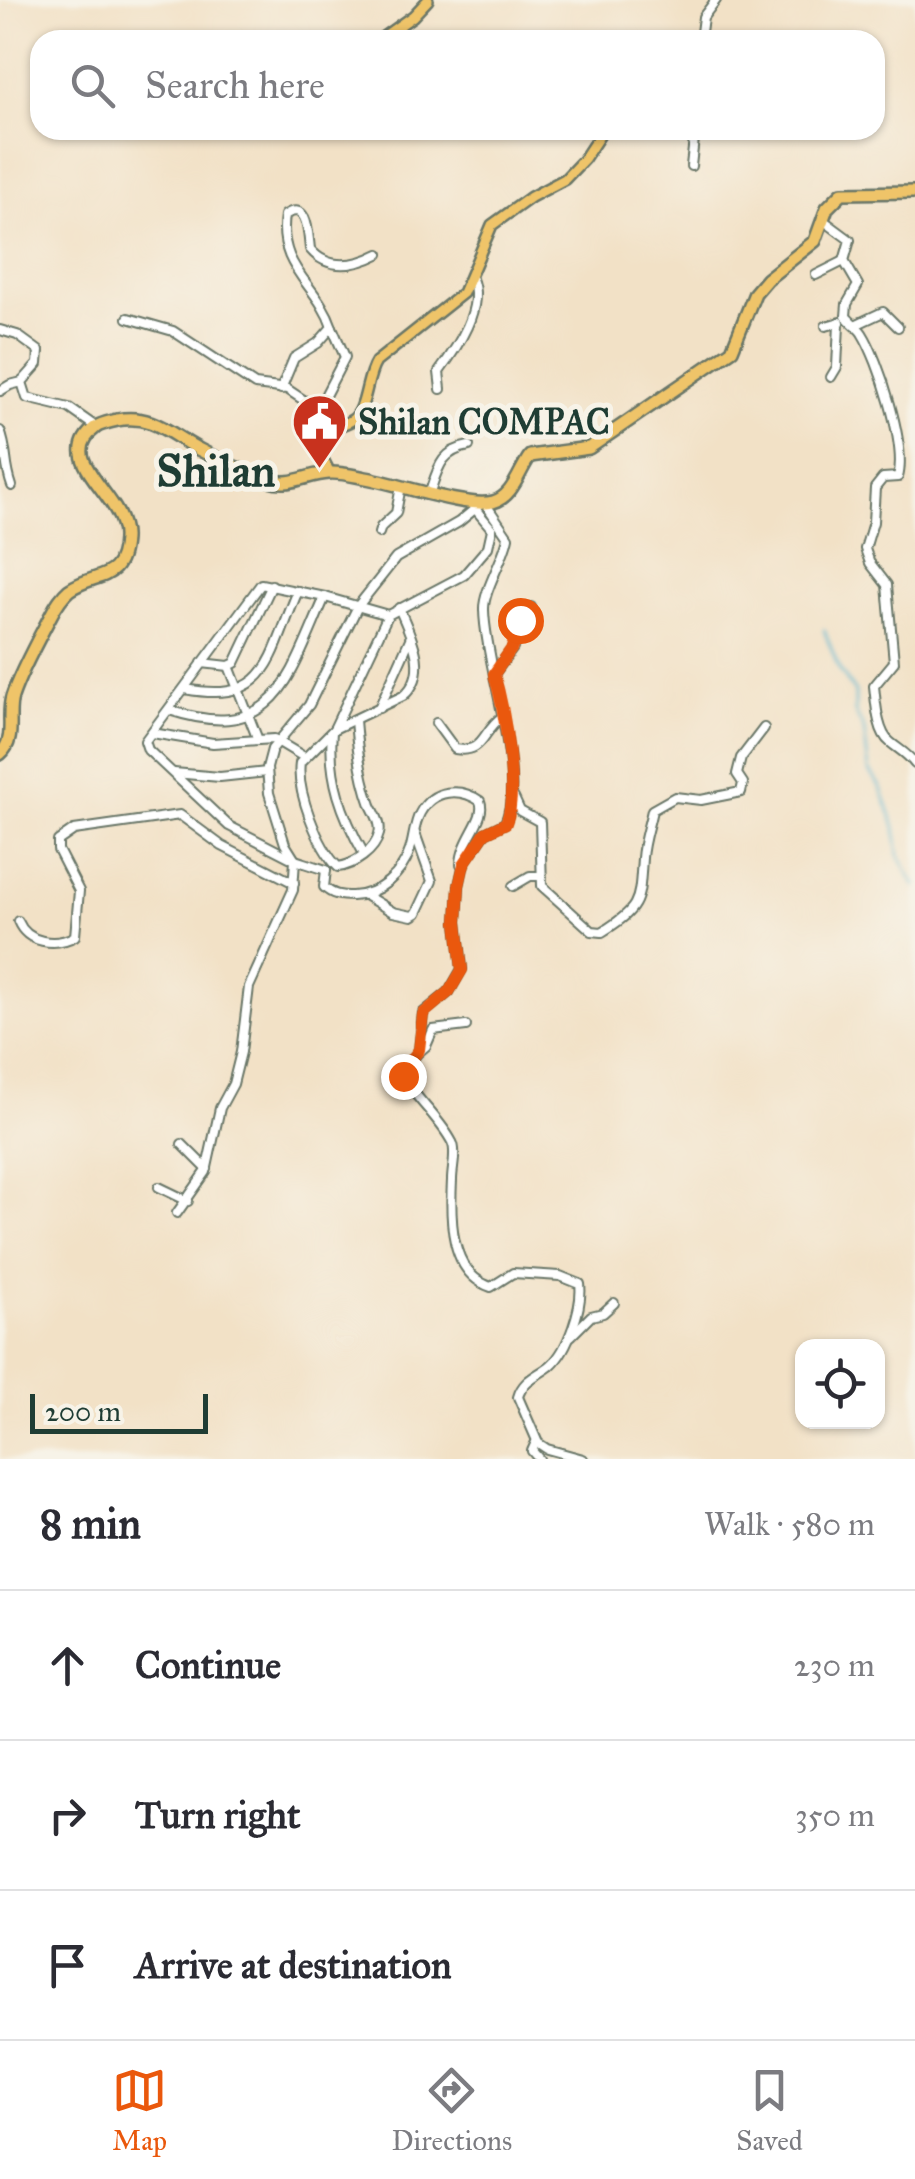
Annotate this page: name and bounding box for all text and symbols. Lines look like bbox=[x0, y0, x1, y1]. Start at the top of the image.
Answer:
search box bbox=[30, 30, 885, 140]
icon: search bbox=[65, 58, 120, 113]
text: Search here bbox=[145, 62, 325, 108]
public building icon: Shilan COMPAC bbox=[289, 392, 349, 471]
place label: Shilan COMPAC bbox=[358, 401, 610, 444]
district label: Shilan bbox=[157, 443, 275, 498]
route start bbox=[498, 598, 544, 644]
route end bbox=[381, 1054, 427, 1100]
map controls bbox=[795, 1339, 885, 1429]
button: locate bbox=[795, 1339, 885, 1429]
scale bar bbox=[30, 1389, 208, 1434]
text: 200 m bbox=[45, 1394, 121, 1429]
text: 8 min bbox=[40, 1498, 141, 1550]
text: Walk · 580 m bbox=[704, 1505, 875, 1544]
icon: ahead bbox=[40, 1638, 95, 1693]
text: Continue bbox=[135, 1642, 281, 1688]
text: 230 m bbox=[794, 1646, 875, 1685]
icon: right bbox=[40, 1788, 95, 1843]
text: Turn right bbox=[135, 1792, 301, 1838]
text: 350 m bbox=[795, 1796, 875, 1835]
icon: arrive bbox=[40, 1938, 95, 1993]
text: Arrive at destination bbox=[135, 1942, 452, 1988]
tab: Map bbox=[112, 2063, 167, 2158]
tab: Directions bbox=[391, 2063, 512, 2158]
tab: Saved bbox=[736, 2063, 803, 2158]

